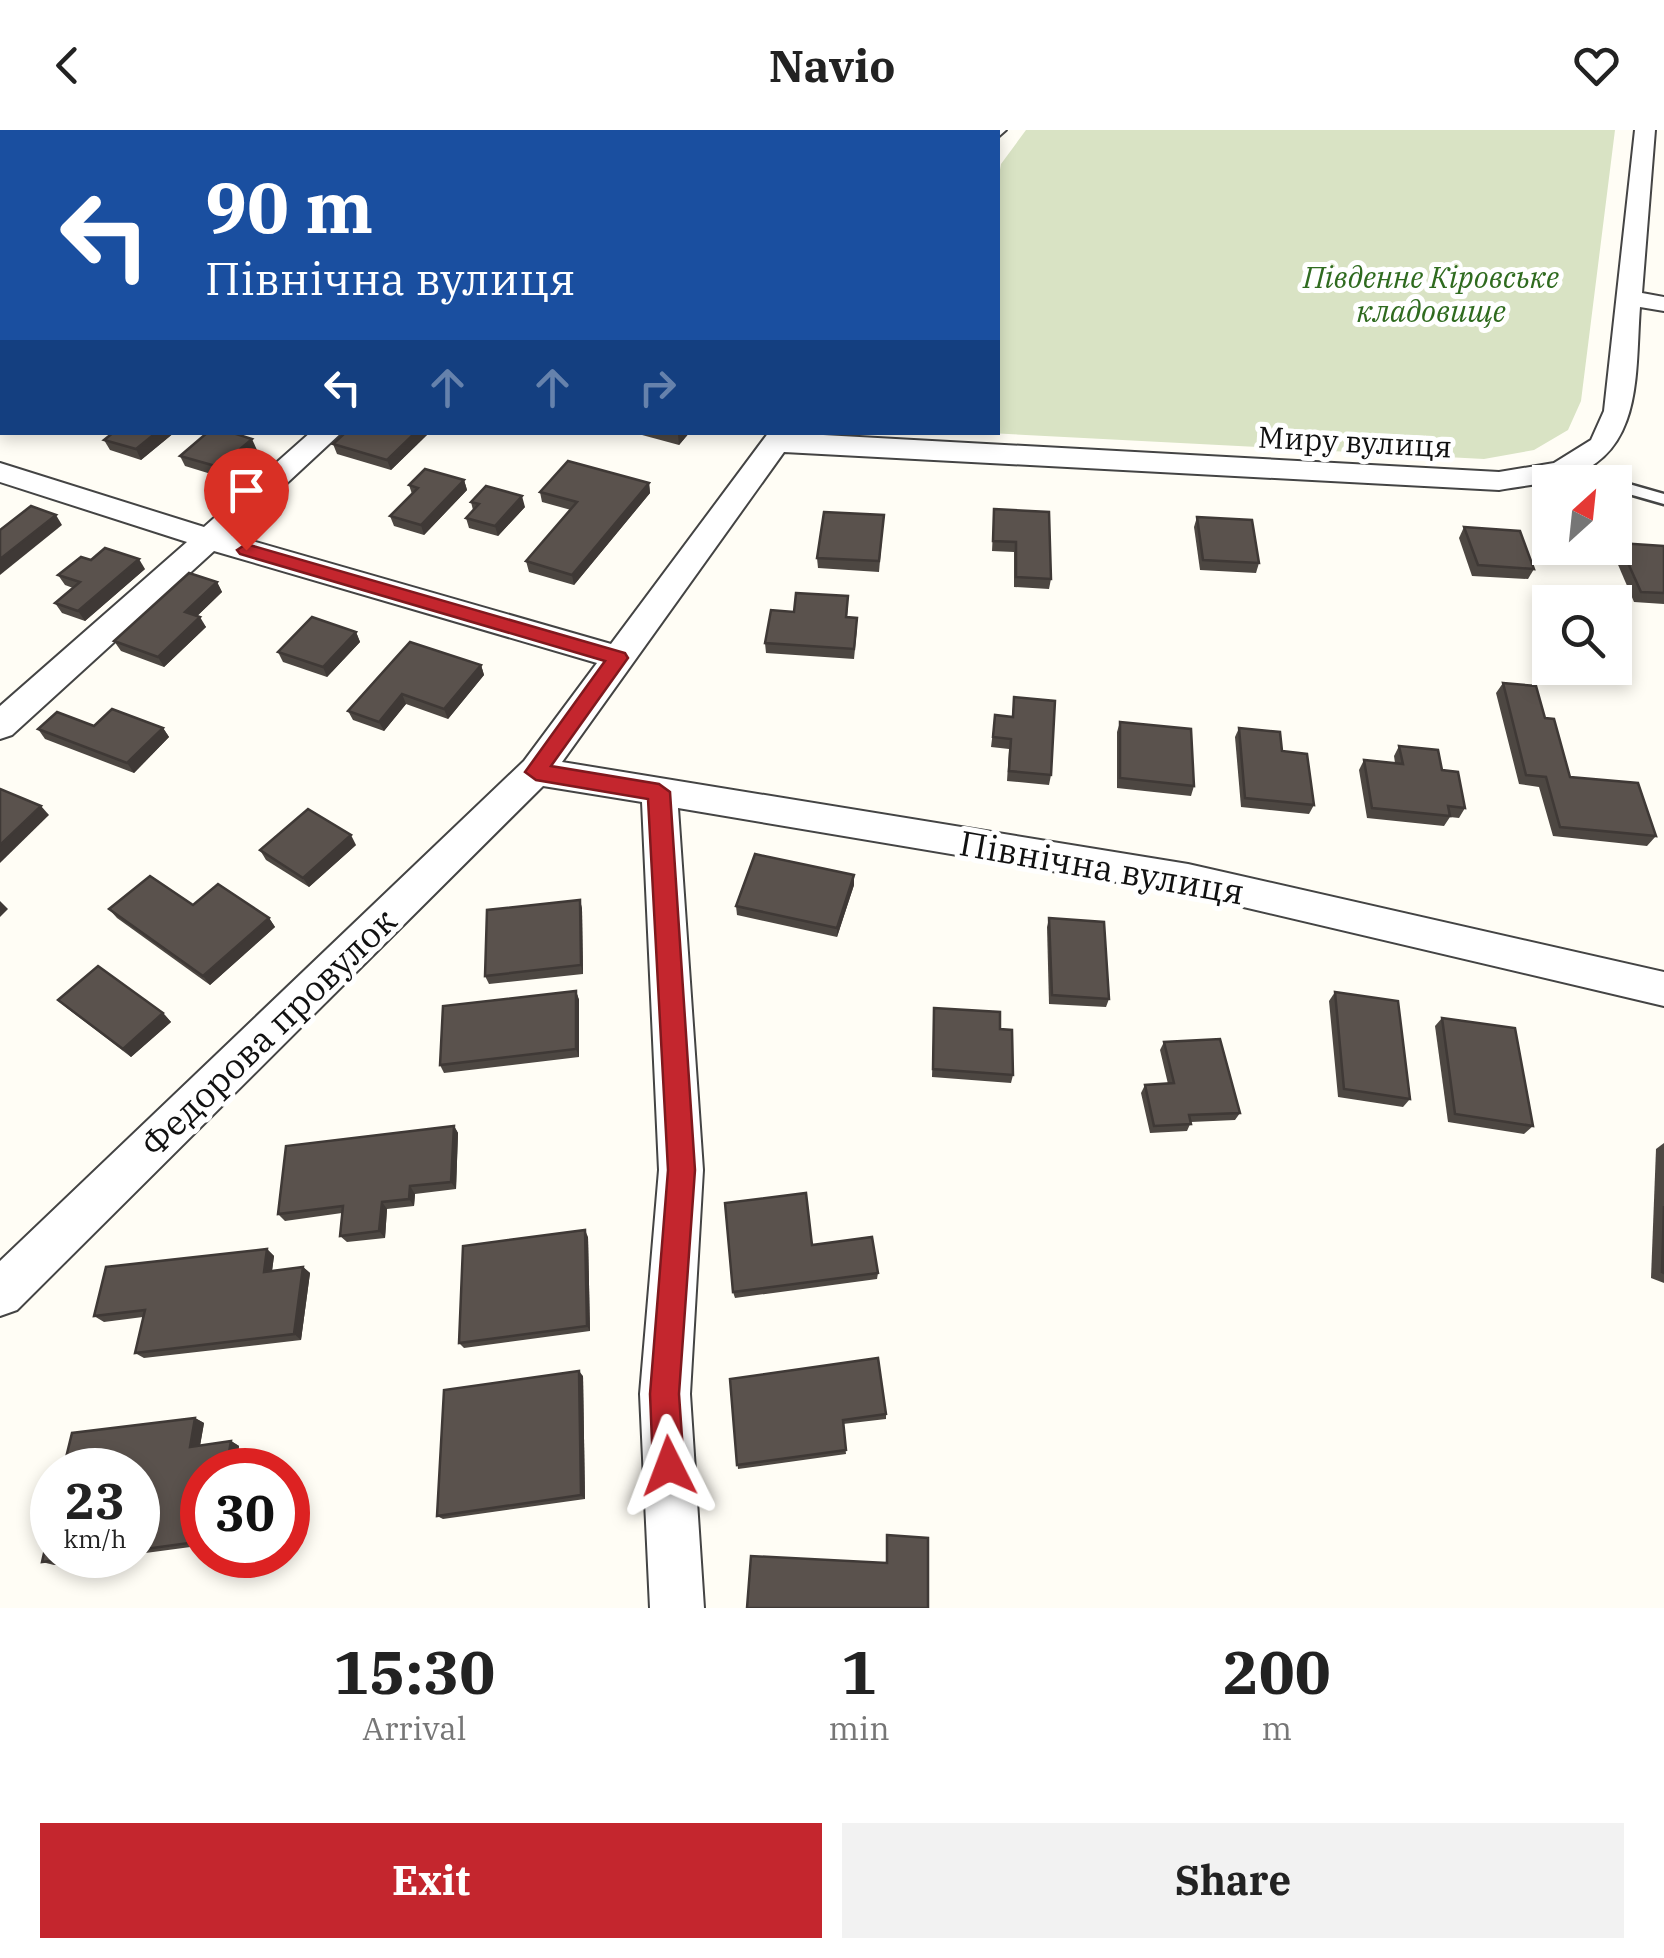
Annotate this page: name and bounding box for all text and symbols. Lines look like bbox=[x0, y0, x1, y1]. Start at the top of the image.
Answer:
text: Navio bbox=[769, 36, 895, 94]
icon: back bbox=[40, 38, 95, 93]
icon: heart bbox=[1569, 38, 1624, 93]
text: 90 m bbox=[205, 161, 373, 252]
icon: left bbox=[40, 170, 170, 300]
text: Північна вулиця bbox=[205, 249, 576, 307]
park label: Південне Кіровське кладовище bbox=[1302, 257, 1559, 330]
icon: left bbox=[315, 360, 370, 415]
icon: ahead bbox=[420, 360, 475, 415]
icon: ahead bbox=[525, 360, 580, 415]
icon: right bbox=[630, 360, 685, 415]
street label: Миру вулиця bbox=[1257, 416, 1453, 466]
pin bbox=[204, 448, 289, 551]
icon: arrive bbox=[219, 463, 274, 518]
north arrow bbox=[1532, 465, 1632, 565]
map controls bbox=[1532, 465, 1632, 685]
button: search bbox=[1532, 585, 1632, 685]
street label: Північна вулиця bbox=[956, 819, 1248, 915]
street label: Федорова провулок bbox=[130, 898, 406, 1166]
position arrow bbox=[617, 1414, 721, 1518]
speed limit sign: 30 bbox=[180, 1448, 310, 1578]
text: 23 bbox=[65, 1468, 125, 1533]
text: km/h bbox=[63, 1522, 127, 1555]
text: 15:30 bbox=[333, 1632, 495, 1711]
text: 1 bbox=[841, 1632, 877, 1711]
text: 200 bbox=[1223, 1632, 1331, 1711]
text: Arrival bbox=[362, 1707, 466, 1749]
text: min bbox=[829, 1707, 890, 1749]
text: m bbox=[1262, 1707, 1292, 1749]
button: Exit bbox=[40, 1823, 822, 1938]
button: Share bbox=[842, 1823, 1624, 1938]

